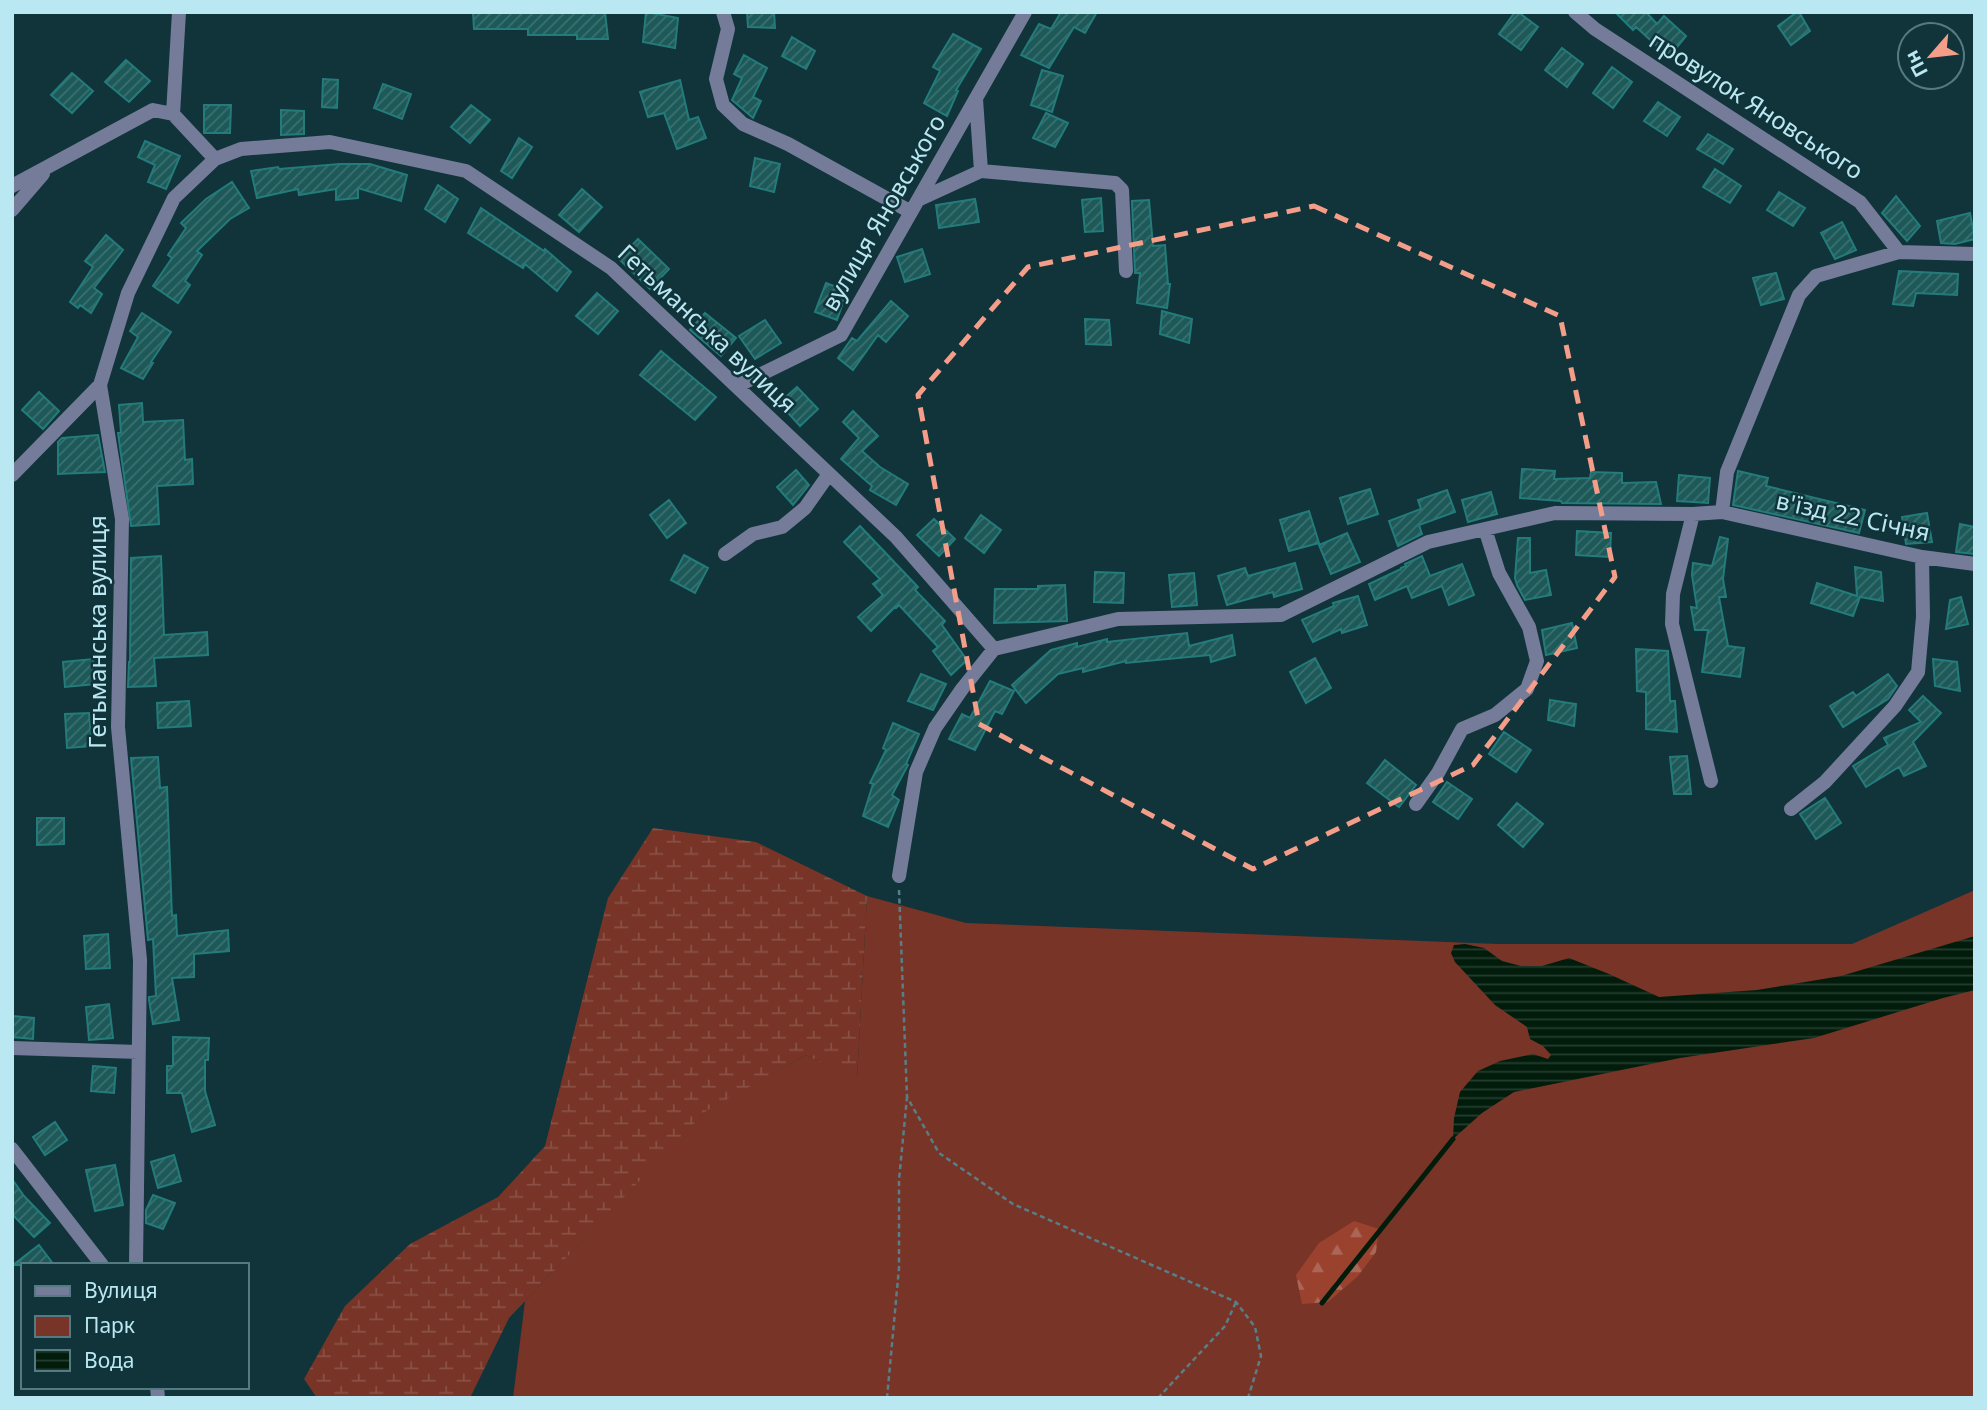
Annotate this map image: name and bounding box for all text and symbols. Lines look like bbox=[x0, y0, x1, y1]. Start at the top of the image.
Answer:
north arrow bbox=[1896, 21, 1966, 91]
street label: провулок Яновського bbox=[1643, 23, 1870, 186]
text: Пн bbox=[1898, 46, 1934, 82]
street label: вулиця Яновського bbox=[813, 108, 952, 317]
street label: Гетьманська вулиця bbox=[611, 236, 805, 420]
street label: в'їзд 22 Січня bbox=[1773, 483, 1933, 548]
street label: Гетьманська вулиця bbox=[80, 515, 113, 749]
legend bbox=[21, 1263, 248, 1389]
text: Вулиця bbox=[84, 1276, 158, 1304]
text: Парк bbox=[84, 1311, 135, 1339]
text: Вода bbox=[84, 1346, 134, 1374]

